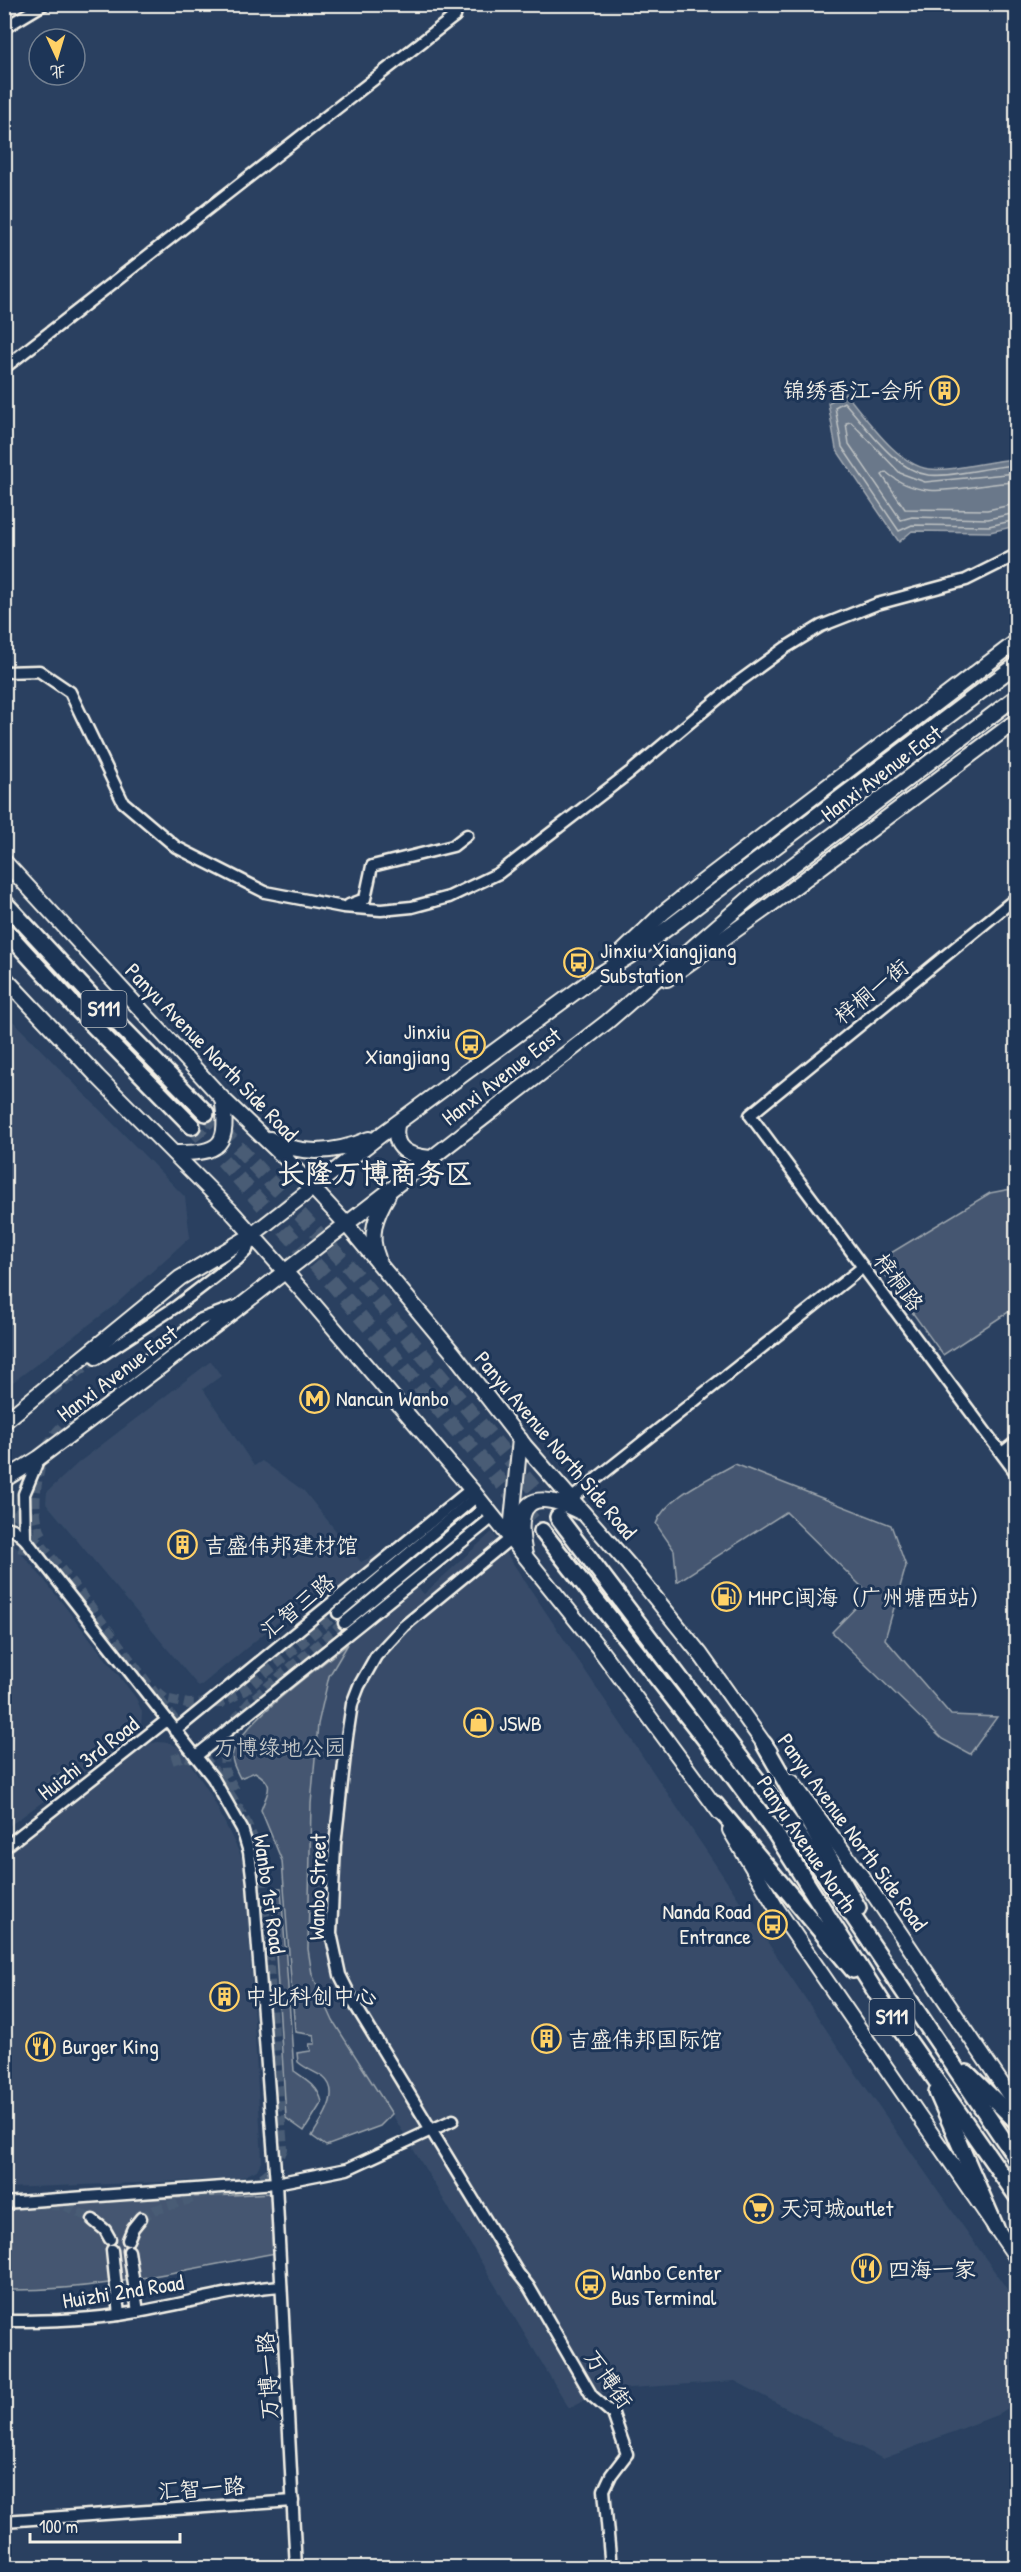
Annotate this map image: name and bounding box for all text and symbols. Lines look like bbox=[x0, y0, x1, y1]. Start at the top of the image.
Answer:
north arrow bbox=[27, 27, 87, 87]
text: 北 bbox=[49, 60, 67, 83]
building icon: 锦绣香江-会所 bbox=[929, 374, 961, 406]
place label: 锦绣香江-会所 bbox=[783, 375, 924, 405]
street label: Hanxi Avenue East bbox=[814, 717, 948, 828]
place label: Jinxiu Xiangjiang Substation bbox=[600, 935, 737, 990]
bus stop icon: Jinxiu Xiangjiang Substation bbox=[563, 947, 595, 979]
street label: 梓桐一街 bbox=[827, 952, 915, 1030]
street label: Panyu Avenue North Side Road bbox=[119, 956, 306, 1148]
road number: S111 bbox=[82, 991, 126, 1027]
place label: Jinxiu Xiangjiang bbox=[365, 1016, 450, 1071]
street label: Hanxi Avenue East bbox=[435, 1020, 567, 1132]
bus stop icon: Jinxiu Xiangjiang bbox=[455, 1028, 487, 1060]
district label: 长隆万博商务区 bbox=[277, 1154, 473, 1192]
street label: 梓桐路 bbox=[867, 1247, 931, 1317]
street label: Hanxi Avenue East bbox=[50, 1317, 184, 1428]
street label: Panyu Avenue North Side Road bbox=[468, 1344, 644, 1546]
metro station icon: Nancun Wanbo bbox=[299, 1382, 331, 1414]
place label: Nancun Wanbo bbox=[336, 1383, 449, 1413]
building icon: 吉盛伟邦建材馆 bbox=[167, 1529, 199, 1561]
place label: 吉盛伟邦建材馆 bbox=[204, 1530, 358, 1560]
street label: 汇智三路 bbox=[253, 1567, 341, 1645]
fuel station icon: MHPC闽海（广州塘西站） bbox=[711, 1581, 743, 1613]
place label: MHPC闽海（广州塘西站） bbox=[748, 1582, 992, 1612]
shop icon: JSWB bbox=[462, 1707, 494, 1739]
place label: JSWB bbox=[499, 1708, 542, 1738]
street label: Huizhi 3rd Road bbox=[31, 1709, 145, 1807]
street label: Panyu Avenue North Side Road bbox=[773, 1728, 933, 1936]
park label: 万博绿地公园 bbox=[214, 1732, 346, 1762]
street label: Panyu Avenue North bbox=[752, 1771, 862, 1917]
street label: Wanbo 1st Road bbox=[247, 1832, 293, 1956]
street label: Wanbo Street bbox=[301, 1833, 333, 1940]
place label: Nanda Road Entrance bbox=[662, 1896, 751, 1951]
bus stop icon: Nanda Road Entrance bbox=[756, 1908, 788, 1940]
building icon: 中北科创中心 bbox=[208, 1980, 240, 2012]
place label: 中北科创中心 bbox=[245, 1981, 377, 2011]
road number: S111 bbox=[870, 1999, 914, 2035]
building icon: 吉盛伟邦国际馆 bbox=[531, 2023, 563, 2055]
place label: 吉盛伟邦国际馆 bbox=[568, 2024, 722, 2054]
restaurant icon: Burger King bbox=[25, 2030, 57, 2062]
place label: Burger King bbox=[62, 2031, 159, 2061]
supermarket icon: 天河城outlet bbox=[743, 2192, 775, 2224]
place label: 天河城outlet bbox=[780, 2193, 894, 2223]
restaurant icon: 四海一家 bbox=[851, 2253, 883, 2285]
place label: 四海一家 bbox=[888, 2254, 976, 2284]
place label: Wanbo Center Bus Terminal bbox=[611, 2257, 722, 2312]
street label: Huizhi 2nd Road bbox=[60, 2267, 186, 2315]
bus stop icon: Wanbo Center Bus Terminal bbox=[574, 2269, 606, 2301]
street label: 万博一路 bbox=[250, 2331, 284, 2421]
street label: 万博街 bbox=[578, 2343, 640, 2415]
street label: 汇智一路 bbox=[156, 2470, 246, 2506]
scale bar bbox=[30, 2506, 180, 2544]
text: 100 m bbox=[39, 2514, 78, 2539]

